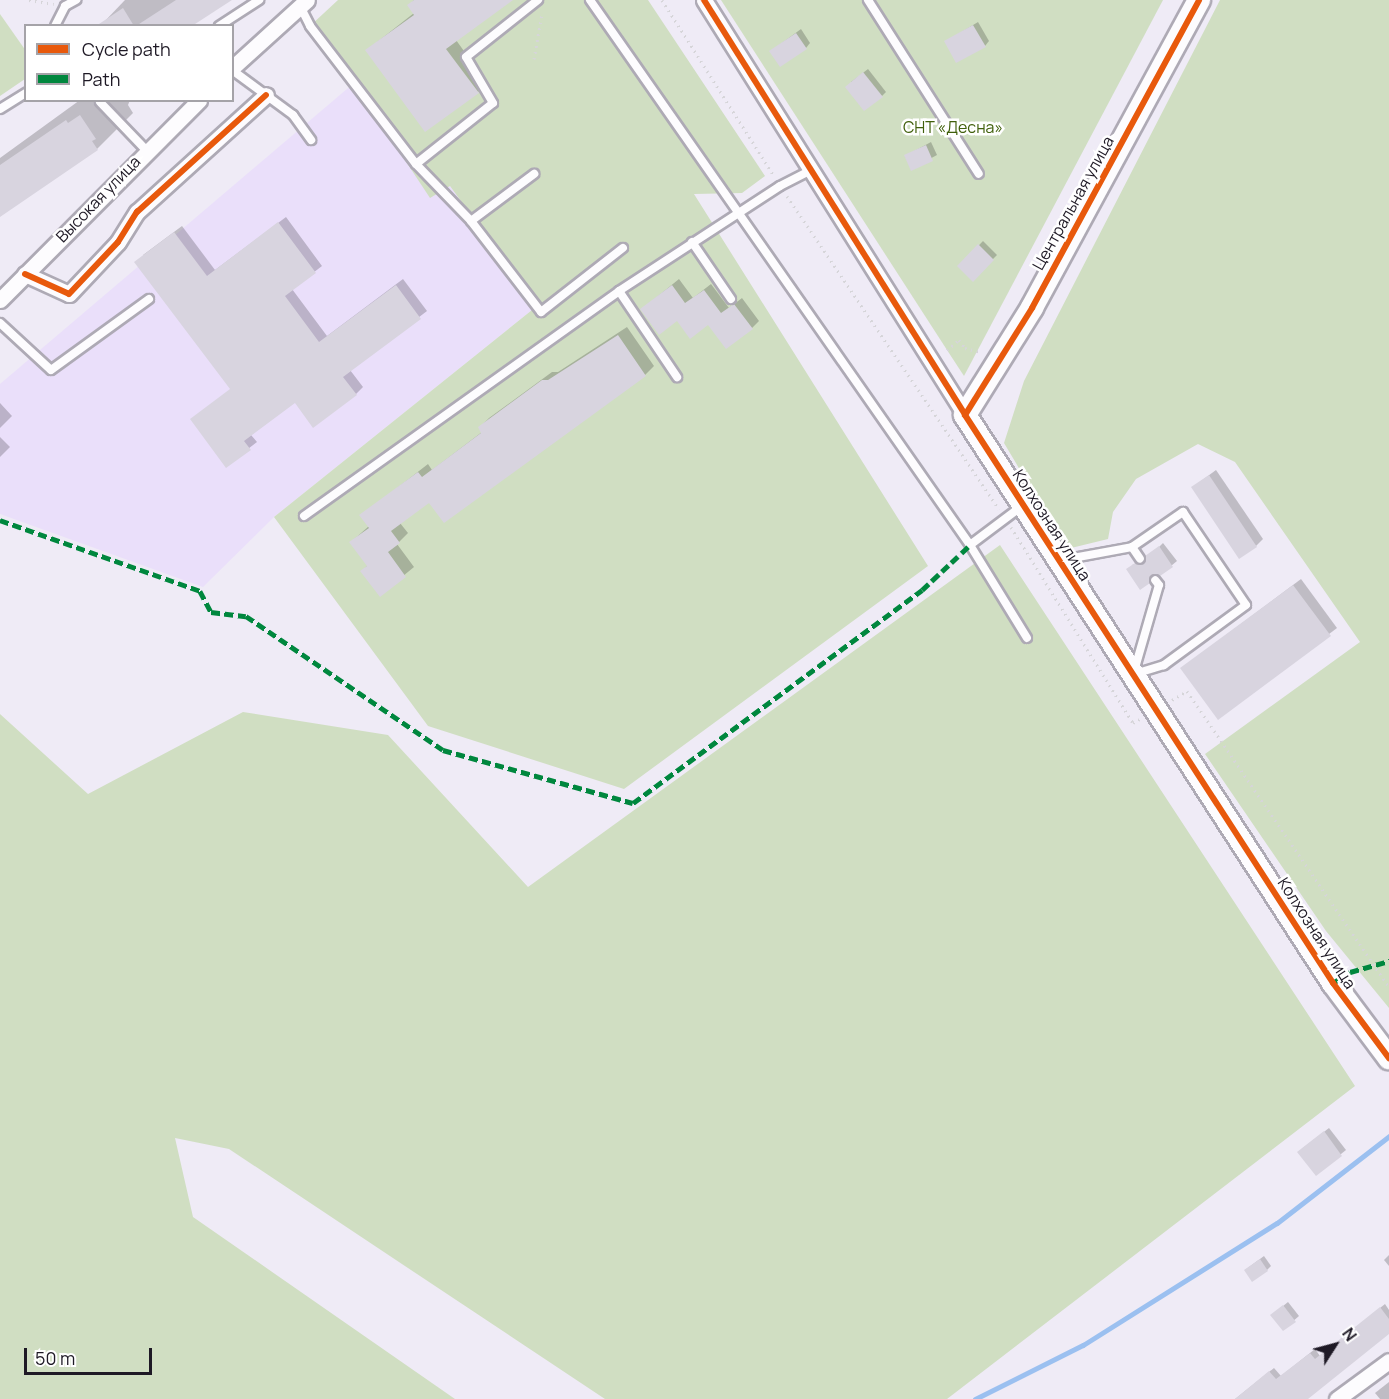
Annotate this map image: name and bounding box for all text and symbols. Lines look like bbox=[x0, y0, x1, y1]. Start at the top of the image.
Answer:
legend bbox=[24, 24, 234, 102]
text: Cycle path bbox=[82, 37, 171, 61]
text: Path bbox=[82, 67, 120, 91]
park label: СНТ «Десна» bbox=[903, 117, 1003, 137]
street label: Центральная улица bbox=[1028, 133, 1118, 273]
street label: Высокая улица bbox=[52, 152, 144, 246]
street label: Колхозная улица bbox=[1009, 466, 1095, 584]
street label: Колхозная улица bbox=[1274, 874, 1360, 992]
north arrow bbox=[1305, 1315, 1365, 1375]
text: N bbox=[1337, 1323, 1362, 1346]
scale bar bbox=[27, 1336, 154, 1374]
text: 50 m bbox=[35, 1346, 75, 1370]

